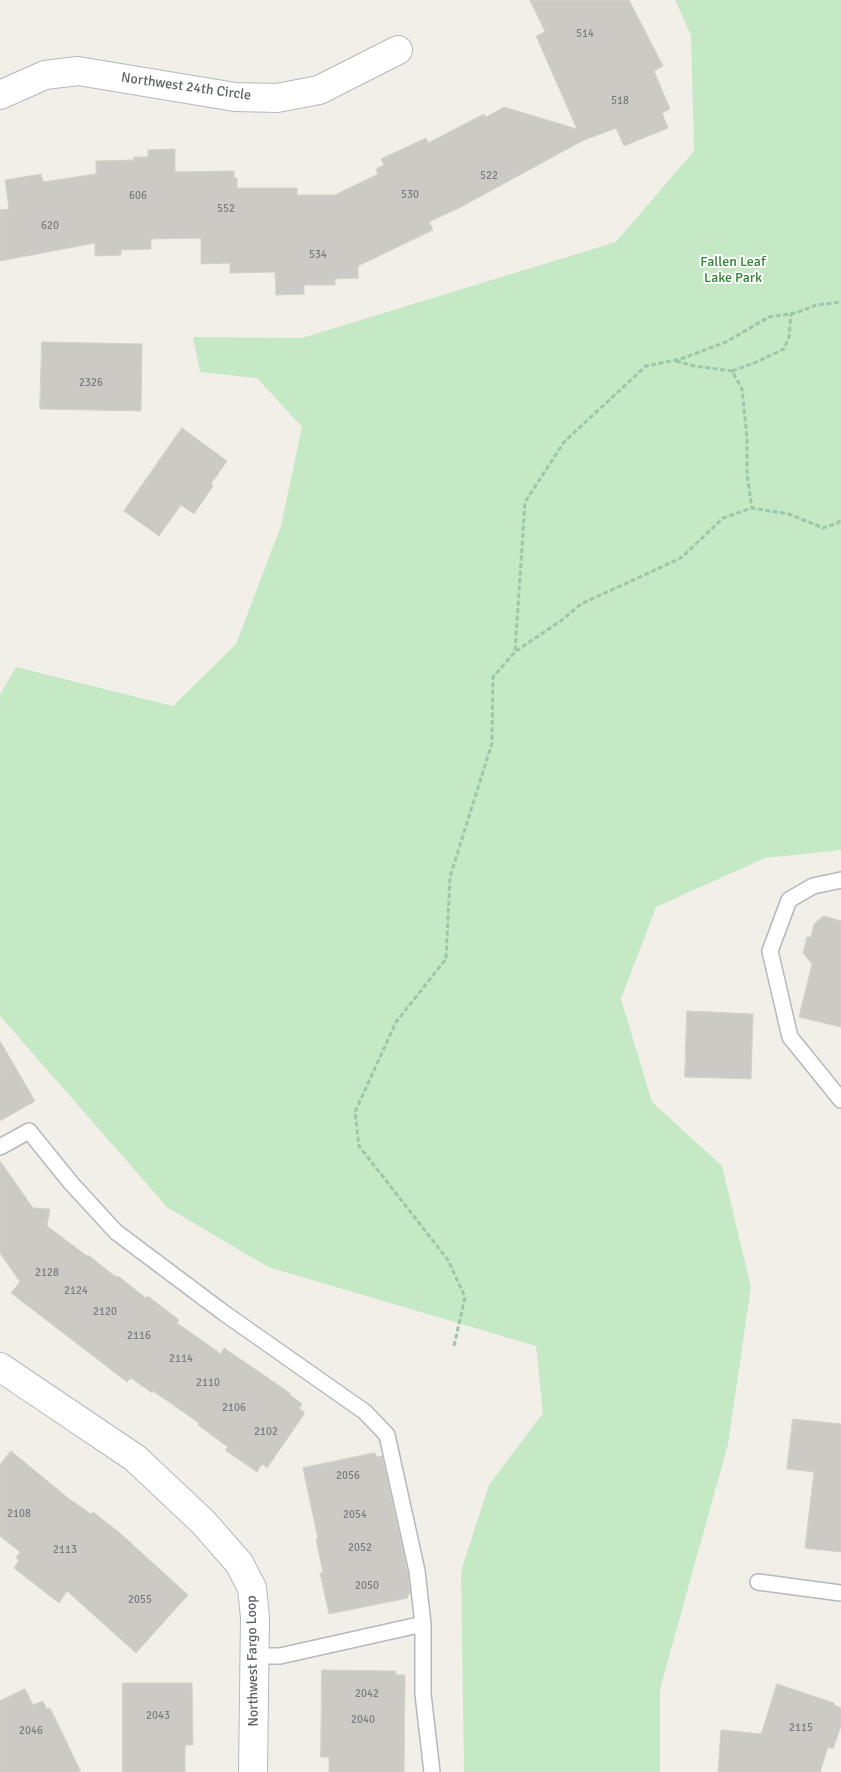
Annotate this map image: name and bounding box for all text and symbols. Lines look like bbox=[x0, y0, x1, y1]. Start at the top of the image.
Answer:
house number: 514 bbox=[576, 27, 594, 41]
street label: Northwest 24th Circle bbox=[120, 70, 252, 104]
house number: 518 bbox=[611, 94, 629, 108]
house number: 522 bbox=[480, 169, 498, 183]
house number: 530 bbox=[401, 188, 419, 202]
house number: 606 bbox=[129, 189, 147, 203]
house number: 552 bbox=[217, 202, 235, 216]
house number: 620 bbox=[41, 219, 59, 233]
house number: 534 bbox=[309, 248, 327, 262]
park label: Fallen Leaf Lake Park bbox=[700, 254, 766, 286]
house number: 2326 bbox=[79, 376, 103, 390]
house number: 2128 bbox=[35, 1266, 59, 1280]
house number: 2124 bbox=[64, 1284, 88, 1298]
house number: 2120 bbox=[93, 1305, 117, 1319]
house number: 2116 bbox=[127, 1329, 151, 1343]
house number: 2114 bbox=[169, 1352, 193, 1366]
house number: 2110 bbox=[196, 1376, 220, 1390]
house number: 2106 bbox=[222, 1401, 246, 1415]
house number: 2102 bbox=[254, 1425, 278, 1439]
house number: 2056 bbox=[336, 1469, 360, 1483]
house number: 2108 bbox=[7, 1507, 31, 1521]
house number: 2054 bbox=[343, 1508, 367, 1522]
house number: 2052 bbox=[348, 1541, 372, 1555]
house number: 2113 bbox=[53, 1543, 77, 1557]
house number: 2050 bbox=[355, 1579, 379, 1593]
house number: 2055 bbox=[128, 1593, 152, 1607]
street label: Northwest Fargo Loop bbox=[243, 1595, 263, 1727]
house number: 2042 bbox=[355, 1687, 379, 1701]
house number: 2043 bbox=[146, 1709, 170, 1723]
house number: 2040 bbox=[351, 1713, 375, 1727]
house number: 2115 bbox=[789, 1721, 813, 1735]
house number: 2046 bbox=[19, 1724, 43, 1738]

